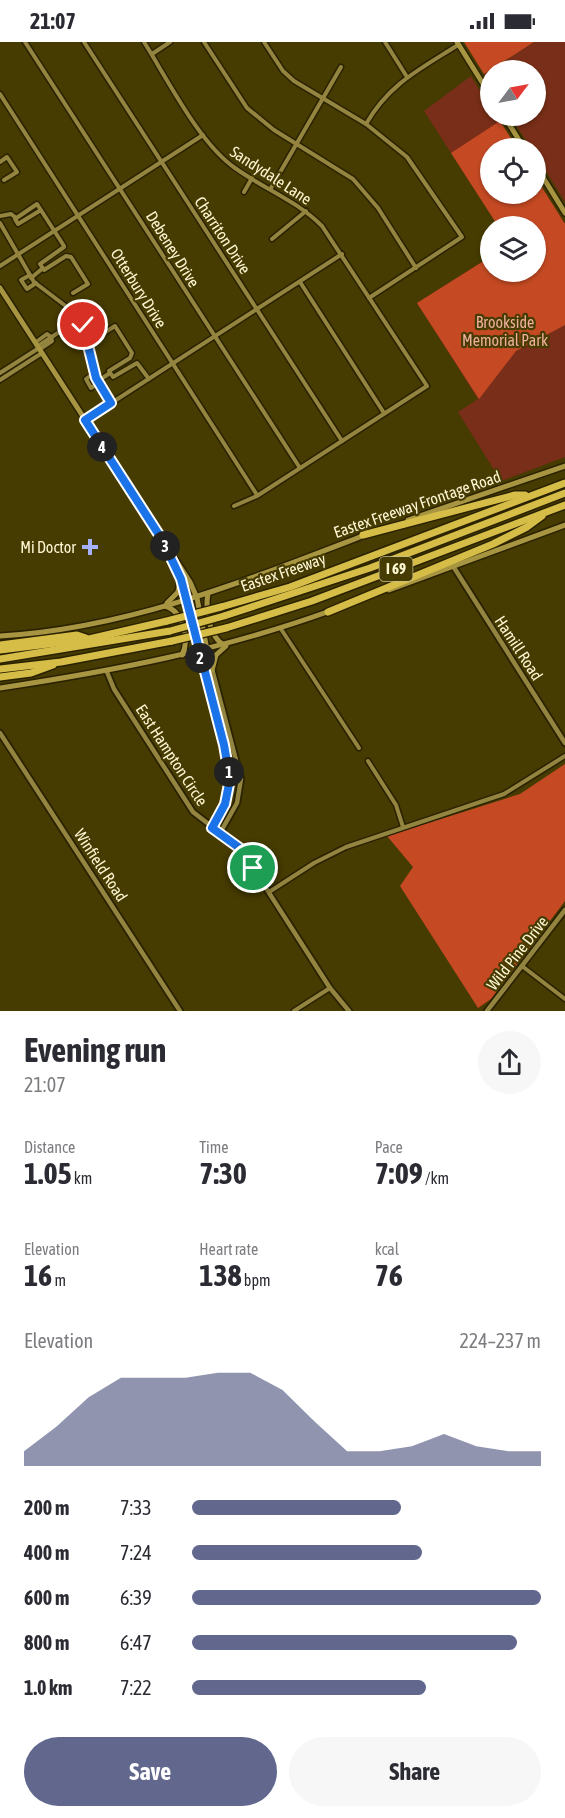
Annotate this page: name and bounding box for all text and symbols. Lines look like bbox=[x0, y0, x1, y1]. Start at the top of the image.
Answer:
text: 21:07 bbox=[30, 8, 76, 34]
north arrow bbox=[480, 60, 546, 126]
map controls bbox=[480, 60, 546, 282]
button: locate bbox=[480, 138, 546, 204]
street label: Sandydale Lane bbox=[226, 142, 315, 209]
street label: Charriton Drive bbox=[191, 193, 255, 277]
street label: Debeney Drive bbox=[142, 208, 203, 291]
button: layers bbox=[480, 216, 546, 282]
street label: Otterbury Drive bbox=[107, 245, 171, 332]
pin bbox=[57, 299, 108, 350]
icon: check bbox=[66, 308, 99, 341]
park label: Brookside Memorial Park bbox=[462, 313, 548, 349]
pin: 4 bbox=[87, 432, 117, 462]
text: 4 bbox=[98, 438, 106, 456]
street label: Eastex Freeway Frontage Road bbox=[331, 467, 503, 542]
pin: 3 bbox=[150, 531, 180, 561]
text: 3 bbox=[161, 537, 169, 555]
place label: Mi Doctor bbox=[20, 538, 76, 556]
marker: Mi Doctor bbox=[81, 538, 99, 556]
street label: Eastex Freeway bbox=[238, 549, 329, 596]
road number: I 69 bbox=[380, 557, 412, 581]
street label: Hamill Road bbox=[492, 612, 546, 684]
pin: 2 bbox=[185, 643, 215, 673]
text: 2 bbox=[196, 649, 204, 667]
street label: East Hampton Circle bbox=[132, 701, 212, 810]
pin: 1 bbox=[214, 757, 244, 787]
text: 1 bbox=[225, 763, 233, 781]
street label: Winfield Road bbox=[71, 825, 131, 905]
pin bbox=[227, 842, 278, 893]
icon: arrive bbox=[236, 851, 269, 884]
street label: Wild Pine Drive bbox=[483, 913, 551, 993]
text: Evening run bbox=[24, 1031, 166, 1069]
button: share bbox=[478, 1031, 541, 1094]
text: 21:07 bbox=[24, 1073, 66, 1096]
text: Distance bbox=[24, 1138, 75, 1156]
text: Time bbox=[199, 1138, 229, 1156]
text: Pace bbox=[375, 1138, 403, 1156]
text: 1.05 bbox=[24, 1156, 72, 1190]
text: 7:30 bbox=[199, 1156, 247, 1190]
text: 7:09 bbox=[375, 1156, 423, 1190]
text: km bbox=[72, 1169, 92, 1187]
text: /km bbox=[423, 1169, 449, 1187]
text: Elevation bbox=[24, 1240, 79, 1258]
text: Heart rate bbox=[199, 1240, 258, 1258]
text: kcal bbox=[375, 1240, 399, 1258]
text: 16 bbox=[24, 1258, 52, 1292]
text: 138 bbox=[199, 1258, 242, 1292]
text: 76 bbox=[375, 1258, 403, 1292]
text: m bbox=[52, 1271, 66, 1289]
text: bpm bbox=[242, 1271, 271, 1289]
text: Elevation bbox=[24, 1329, 93, 1352]
text: 224–237 m bbox=[459, 1329, 541, 1352]
text: 200 m bbox=[24, 1496, 69, 1519]
text: 7:33 bbox=[120, 1496, 152, 1519]
text: 400 m bbox=[24, 1541, 69, 1564]
text: 7:24 bbox=[120, 1541, 152, 1564]
text: 600 m bbox=[24, 1586, 69, 1609]
text: 6:39 bbox=[120, 1586, 152, 1609]
text: 800 m bbox=[24, 1631, 69, 1654]
text: 6:47 bbox=[120, 1631, 152, 1654]
text: 1.0 km bbox=[24, 1676, 72, 1699]
text: 7:22 bbox=[120, 1676, 152, 1699]
button: Save bbox=[24, 1737, 277, 1806]
button: Share bbox=[289, 1737, 541, 1806]

